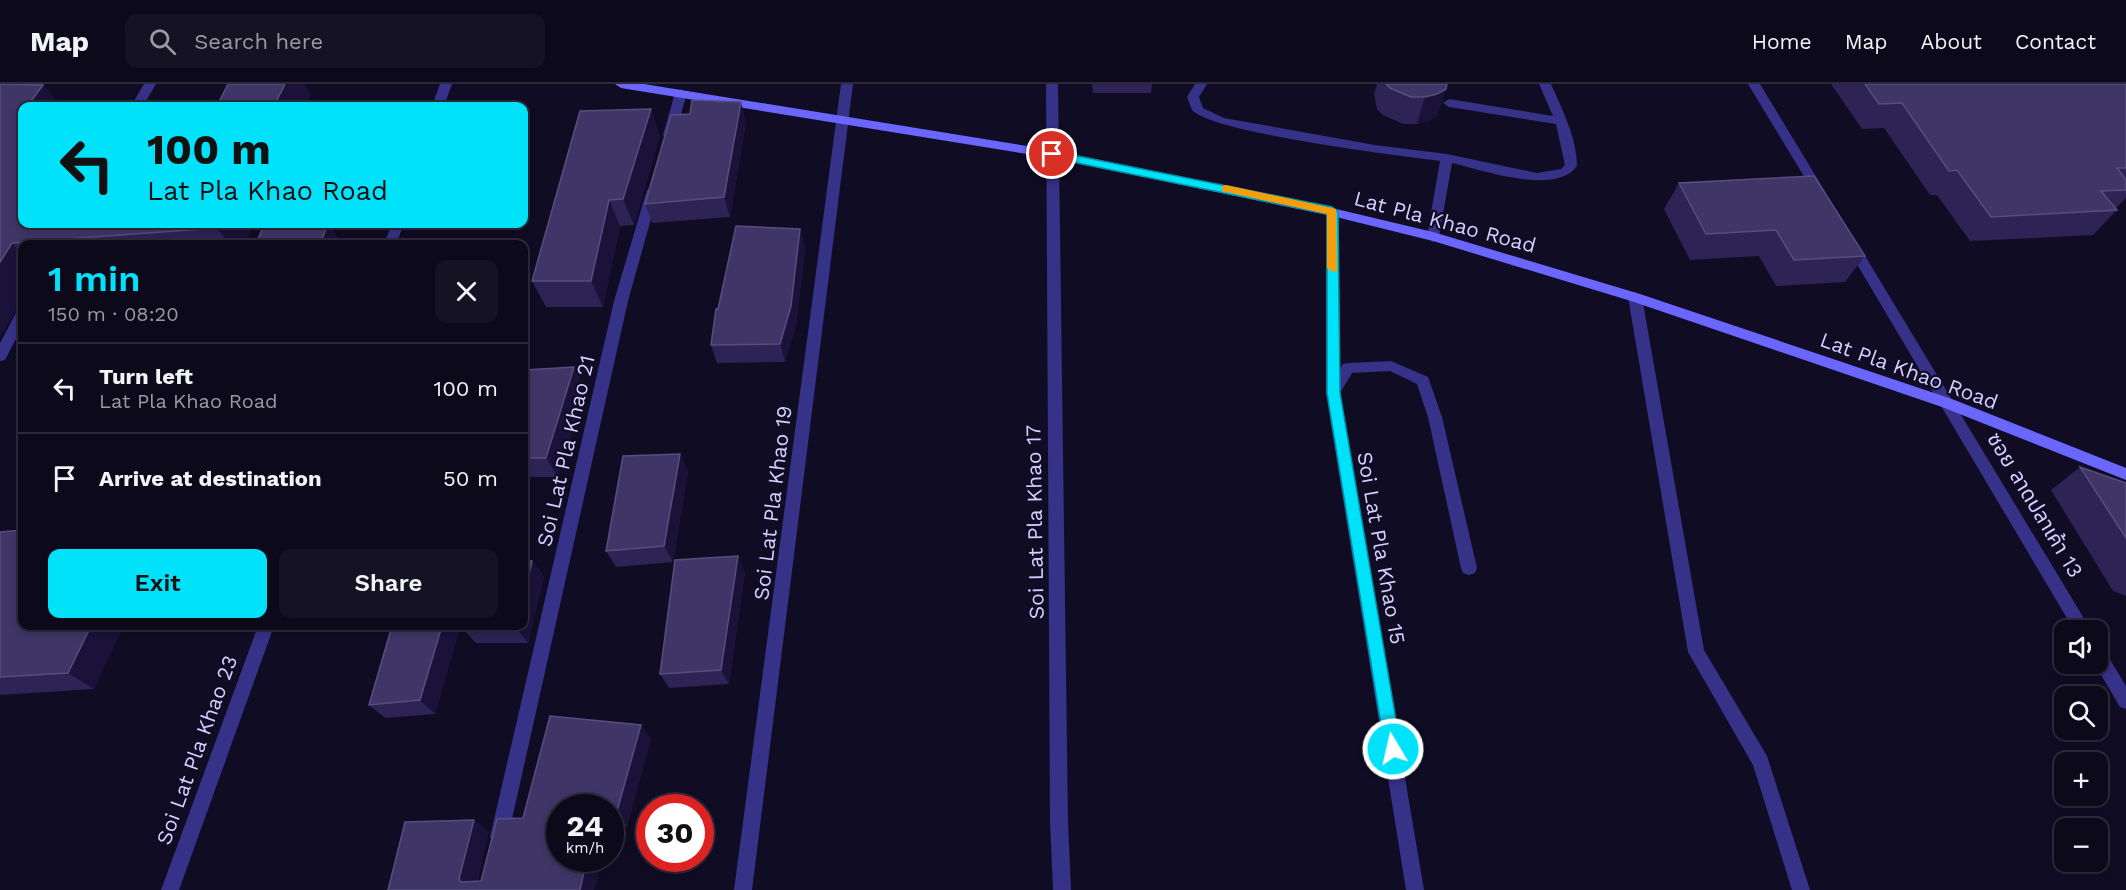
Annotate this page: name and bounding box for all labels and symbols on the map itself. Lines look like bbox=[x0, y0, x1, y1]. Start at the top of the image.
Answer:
pin bbox=[1026, 128, 1077, 179]
street label: Lat Pla Khao Road bbox=[1351, 185, 1539, 258]
street label: Lat Pla Khao Road bbox=[1817, 327, 2002, 414]
street label: Soi Lat Pla Khao 21 bbox=[531, 353, 600, 549]
street label: Soi Lat Pla Khao 19 bbox=[748, 404, 797, 602]
street label: Soi Lat Pla Khao 17 bbox=[1020, 424, 1049, 620]
street label: ซอย ลาดปลาเค้า 13 bbox=[1982, 428, 2089, 582]
street label: Soi Lat Pla Khao 15 bbox=[1352, 450, 1411, 646]
street label: Soi Lat Pla Khao 23 bbox=[151, 652, 242, 848]
position arrow bbox=[1361, 717, 1425, 781]
speed limit sign: 30 bbox=[636, 794, 714, 872]

